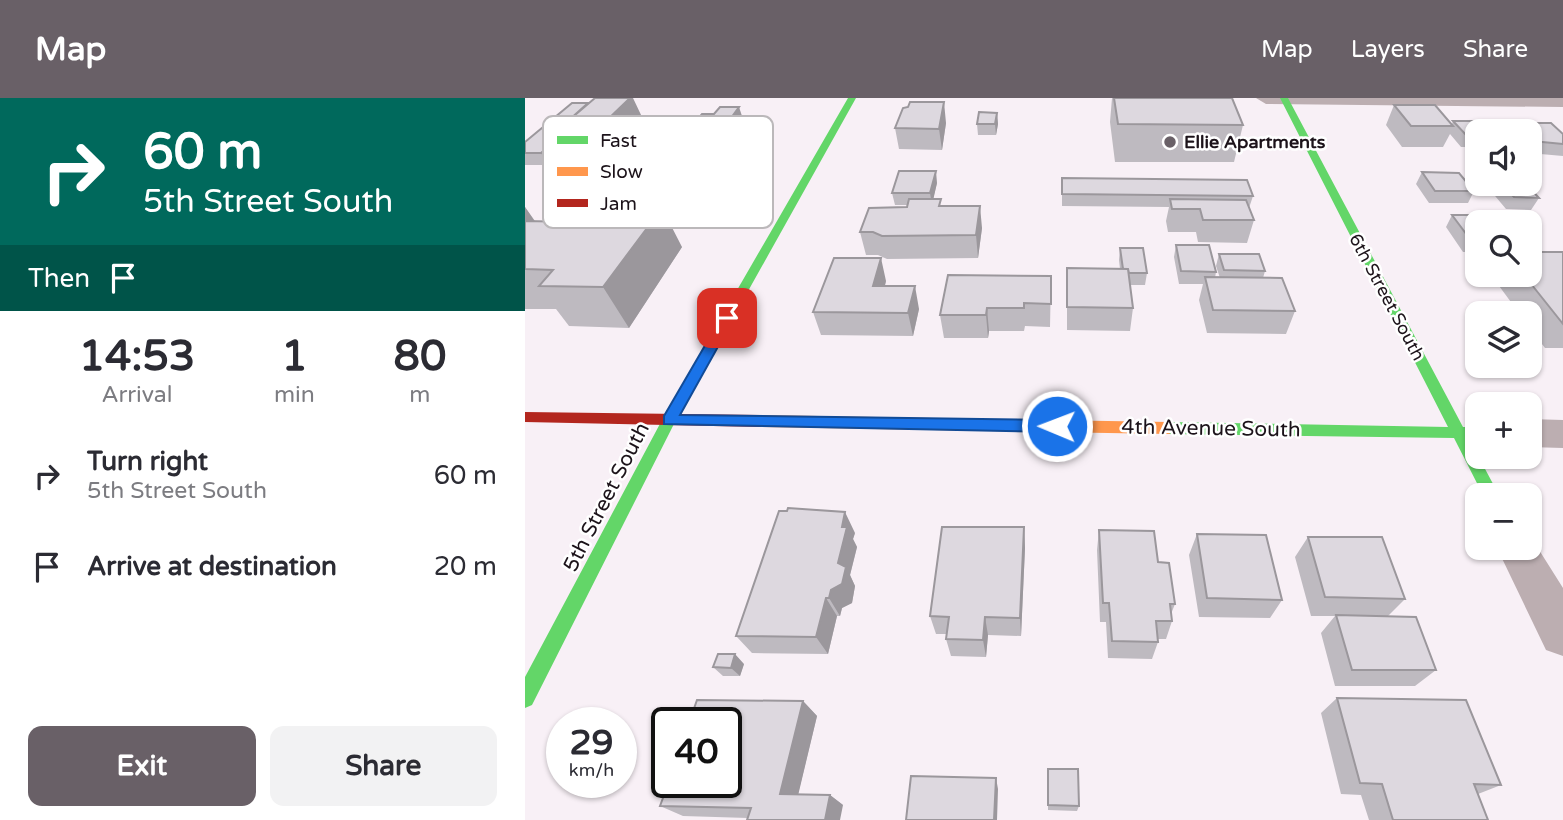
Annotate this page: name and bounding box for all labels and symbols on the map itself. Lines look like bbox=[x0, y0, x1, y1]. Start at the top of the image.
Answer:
legend bbox=[543, 116, 773, 228]
text: Fast bbox=[600, 130, 637, 152]
place label: Ellie Apartments bbox=[1184, 131, 1326, 153]
marker: Ellie Apartments bbox=[1162, 134, 1178, 150]
text: Slow bbox=[600, 161, 643, 183]
text: Jam bbox=[600, 193, 637, 215]
street label: 6th Street South bbox=[1344, 230, 1430, 364]
pin bbox=[697, 288, 757, 348]
position arrow bbox=[1020, 389, 1094, 463]
street label: 4th Avenue South bbox=[1121, 414, 1301, 443]
street label: 5th Street South bbox=[558, 418, 655, 576]
speed limit sign: 40 bbox=[651, 707, 742, 798]

